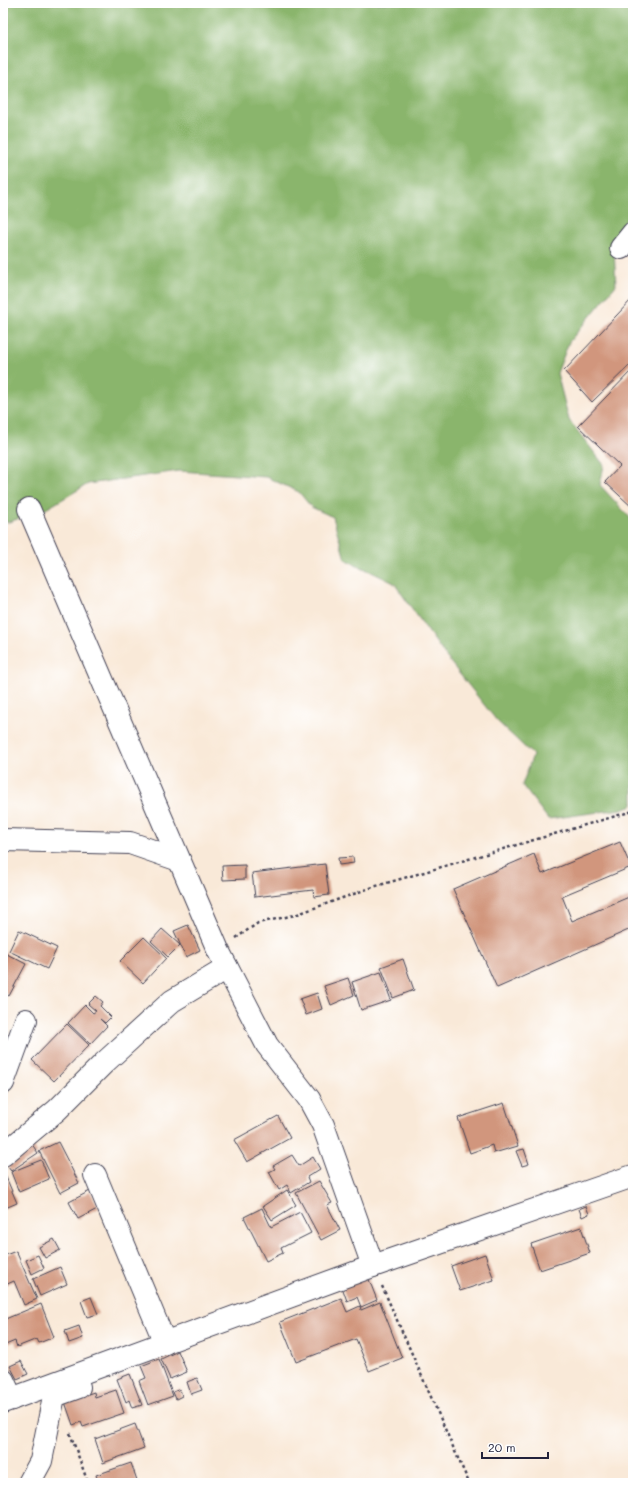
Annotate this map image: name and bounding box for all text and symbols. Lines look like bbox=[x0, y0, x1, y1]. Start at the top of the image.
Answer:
scale bar bbox=[482, 1434, 548, 1460]
text: 20 m bbox=[488, 1439, 516, 1455]

